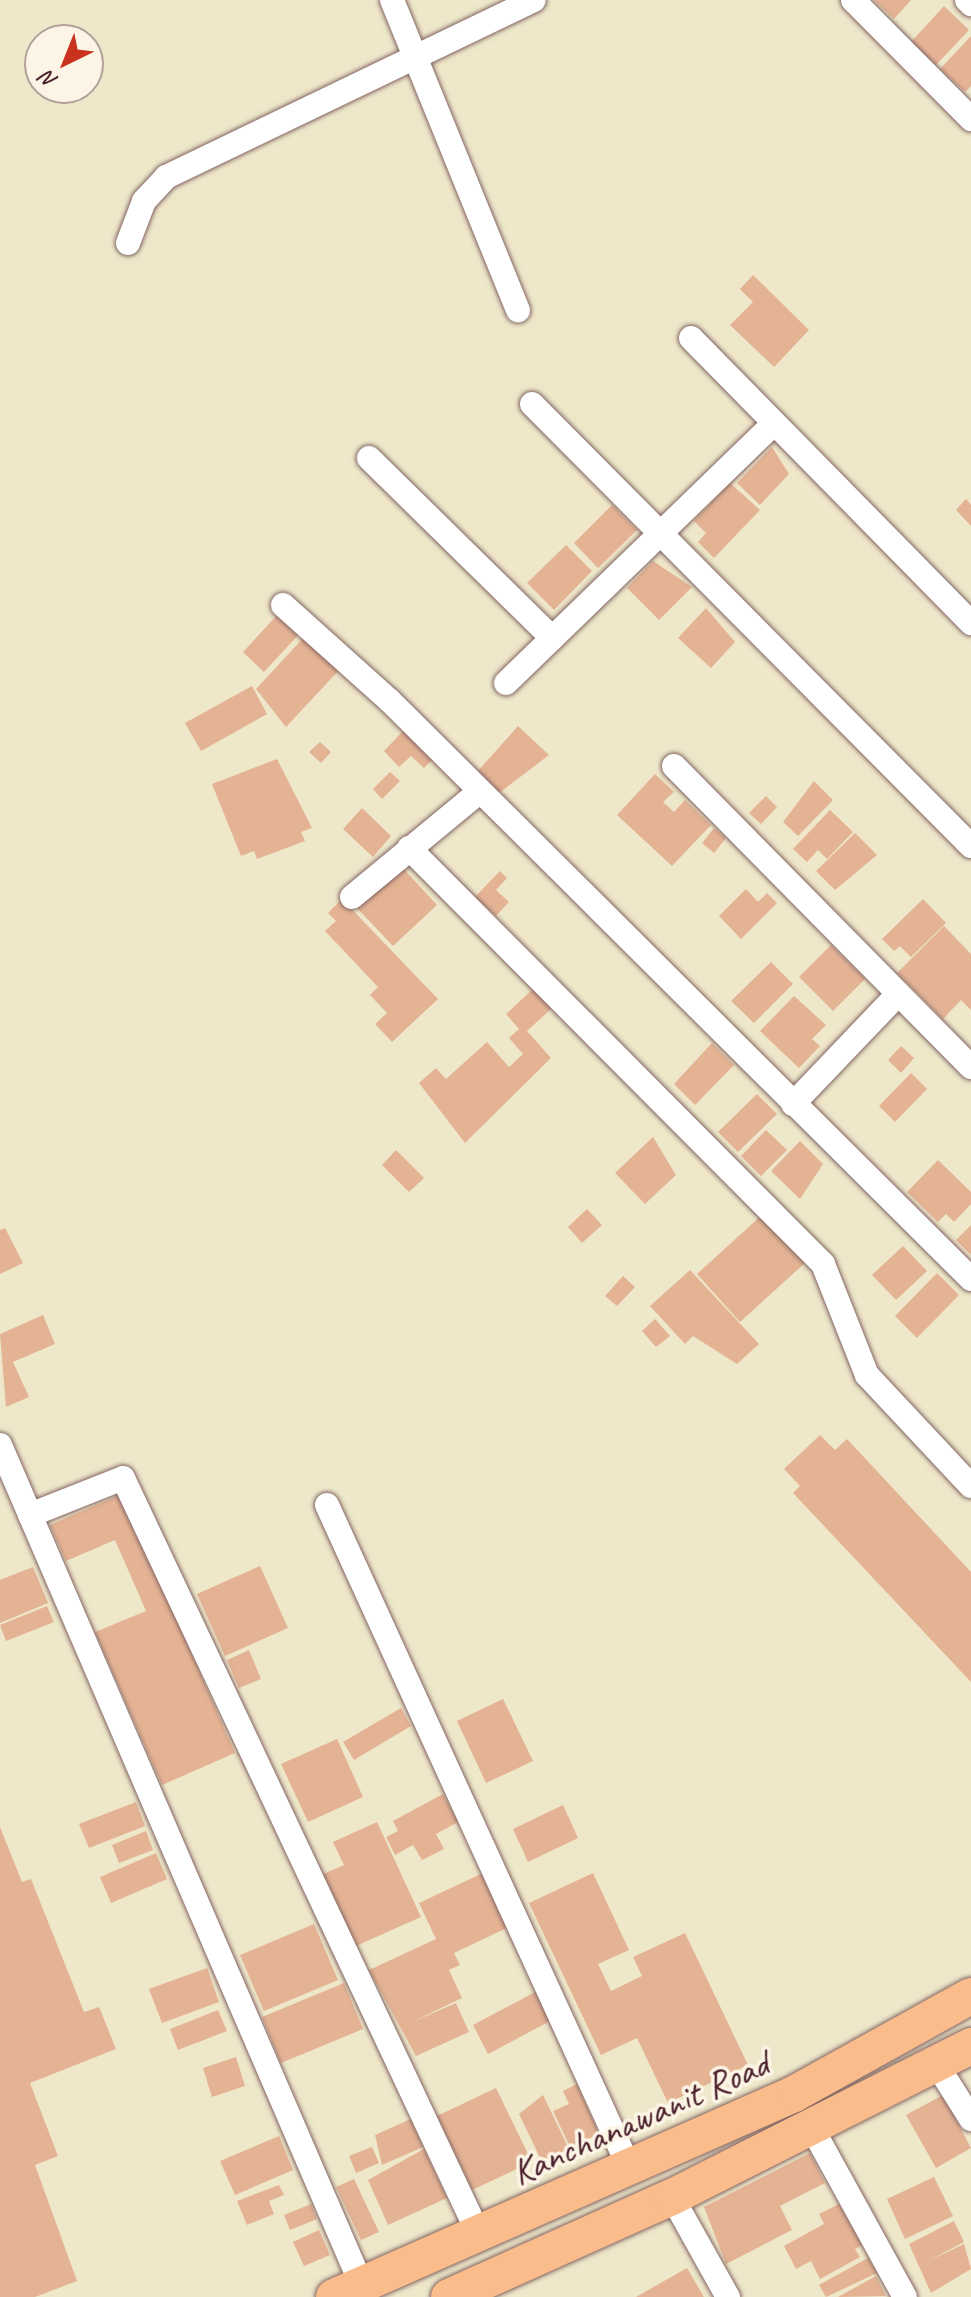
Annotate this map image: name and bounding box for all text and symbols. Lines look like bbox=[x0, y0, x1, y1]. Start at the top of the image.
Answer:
north arrow bbox=[24, 24, 104, 104]
text: N bbox=[34, 65, 64, 95]
street label: Kanchanawanit Road bbox=[505, 2041, 775, 2195]

